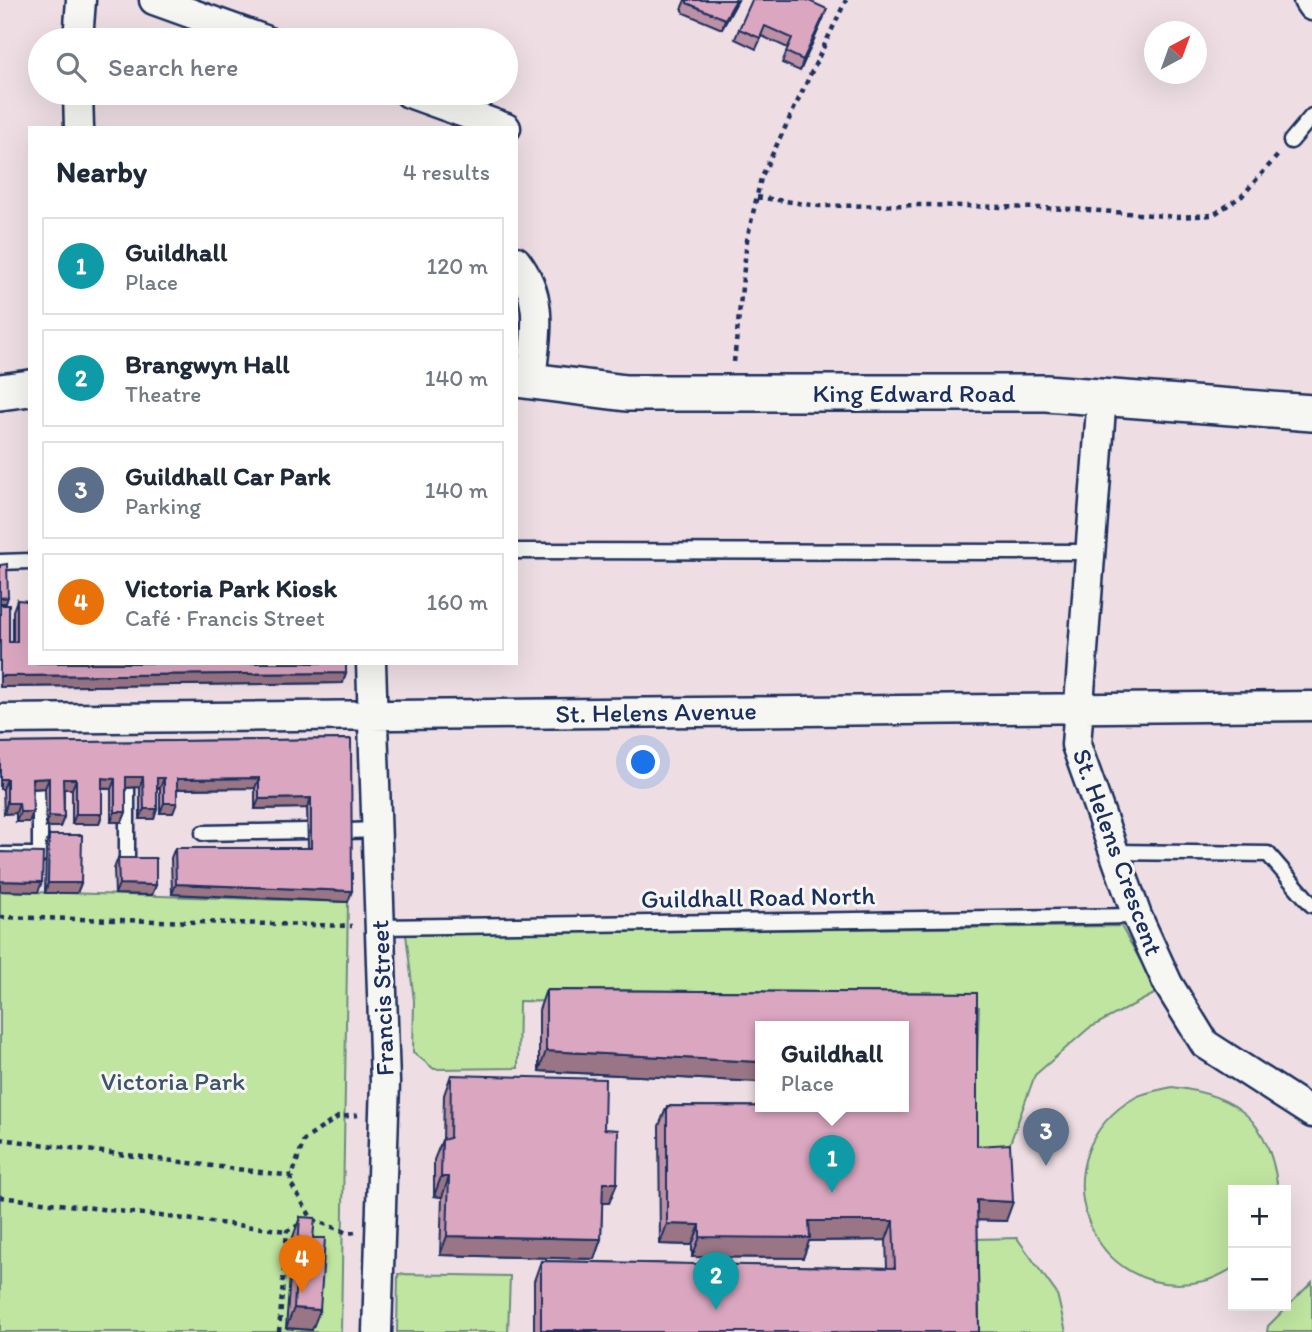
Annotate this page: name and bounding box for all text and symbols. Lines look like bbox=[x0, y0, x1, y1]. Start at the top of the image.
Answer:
north arrow bbox=[1144, 21, 1207, 84]
search box bbox=[28, 28, 518, 105]
icon: search bbox=[52, 48, 90, 86]
text: Search here bbox=[108, 51, 238, 83]
text: Nearby bbox=[56, 153, 147, 190]
text: 4 results bbox=[403, 158, 490, 186]
text: Guildhall bbox=[125, 236, 227, 268]
text: 1 bbox=[76, 252, 86, 280]
text: 120 m bbox=[427, 252, 488, 280]
text: Place bbox=[125, 268, 178, 296]
text: Brangwyn Hall bbox=[125, 348, 290, 380]
text: 2 bbox=[75, 364, 87, 392]
text: 140 m bbox=[425, 364, 488, 392]
street label: King Edward Road bbox=[812, 377, 1016, 409]
text: Theatre bbox=[125, 380, 201, 408]
text: Guildhall Car Park bbox=[125, 460, 331, 492]
text: 3 bbox=[75, 476, 87, 504]
text: 140 m bbox=[425, 476, 488, 504]
text: Parking bbox=[125, 492, 201, 520]
text: Victoria Park Kiosk bbox=[125, 572, 337, 604]
text: 4 bbox=[74, 588, 88, 616]
text: 160 m bbox=[426, 588, 488, 616]
text: Café · Francis Street bbox=[125, 604, 325, 632]
street label: St. Helens Avenue bbox=[555, 694, 757, 730]
street label: St. Helens Crescent bbox=[1066, 744, 1170, 960]
your location bbox=[626, 745, 660, 779]
street label: Guildhall Road North bbox=[641, 879, 876, 915]
street label: Francis Street bbox=[363, 919, 401, 1077]
popup bbox=[755, 1021, 909, 1112]
text: Guildhall bbox=[781, 1037, 883, 1069]
park label: Victoria Park bbox=[101, 1065, 245, 1097]
text: Place bbox=[781, 1069, 834, 1097]
pin: 3 bbox=[1023, 1108, 1069, 1166]
pin: 1 bbox=[809, 1135, 855, 1193]
map controls bbox=[1228, 1185, 1291, 1311]
button: + bbox=[1228, 1185, 1291, 1248]
pin: 4 bbox=[279, 1235, 325, 1293]
button: − bbox=[1228, 1248, 1291, 1311]
pin: 2 bbox=[693, 1252, 739, 1310]

